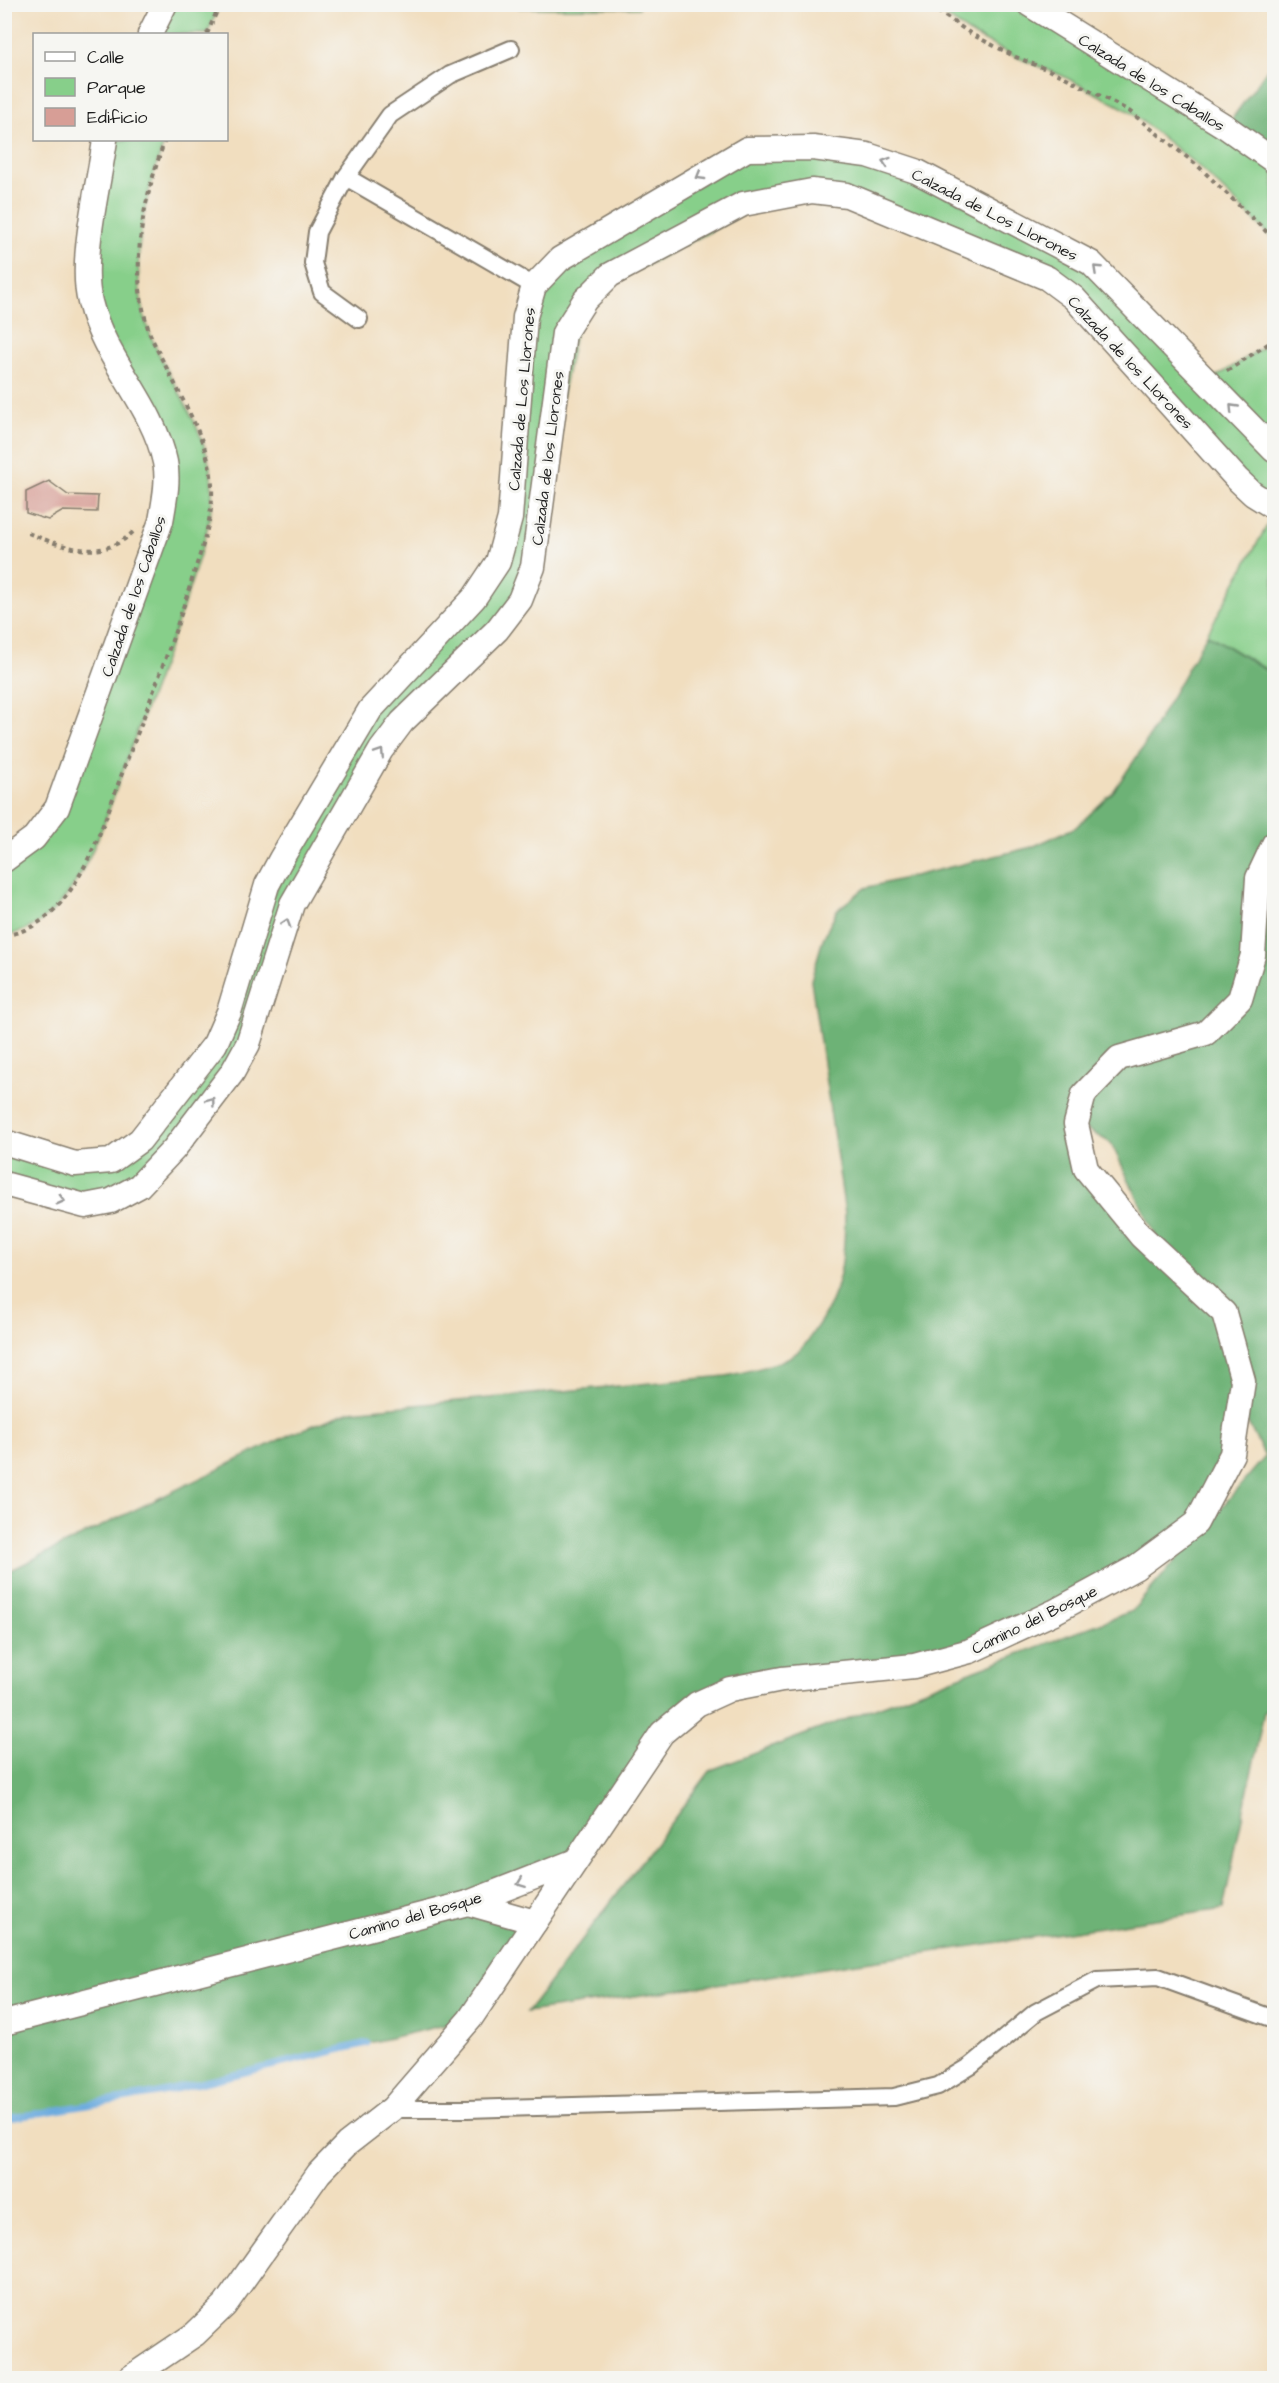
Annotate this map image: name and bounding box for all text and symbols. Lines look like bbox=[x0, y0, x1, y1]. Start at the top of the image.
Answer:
street label: Calzada de los Caballos bbox=[1074, 29, 1229, 137]
legend bbox=[33, 33, 228, 141]
text: Calle bbox=[87, 45, 125, 70]
text: Parque bbox=[87, 75, 146, 100]
text: Edificio bbox=[87, 105, 147, 130]
one-way arrow bbox=[881, 156, 892, 169]
street label: Calzada de Los Llorones bbox=[908, 163, 1081, 266]
one-way arrow bbox=[696, 169, 706, 180]
one-way arrow bbox=[1093, 265, 1103, 276]
street label: Calzada de los Llorones bbox=[1063, 291, 1198, 434]
street label: Calzada de Los Llorones bbox=[503, 307, 541, 492]
street label: Calzada de los Llorones bbox=[526, 370, 570, 546]
one-way arrow bbox=[1230, 404, 1241, 415]
street label: Calzada de los Caballos bbox=[96, 513, 172, 680]
one-way arrow bbox=[373, 748, 384, 759]
one-way arrow bbox=[279, 918, 291, 929]
one-way arrow bbox=[203, 1096, 214, 1107]
one-way arrow bbox=[55, 1193, 66, 1205]
street label: Camino del Bosque bbox=[968, 1580, 1101, 1660]
one-way arrow bbox=[516, 1875, 526, 1888]
street label: Camino del Bosque bbox=[346, 1886, 484, 1945]

